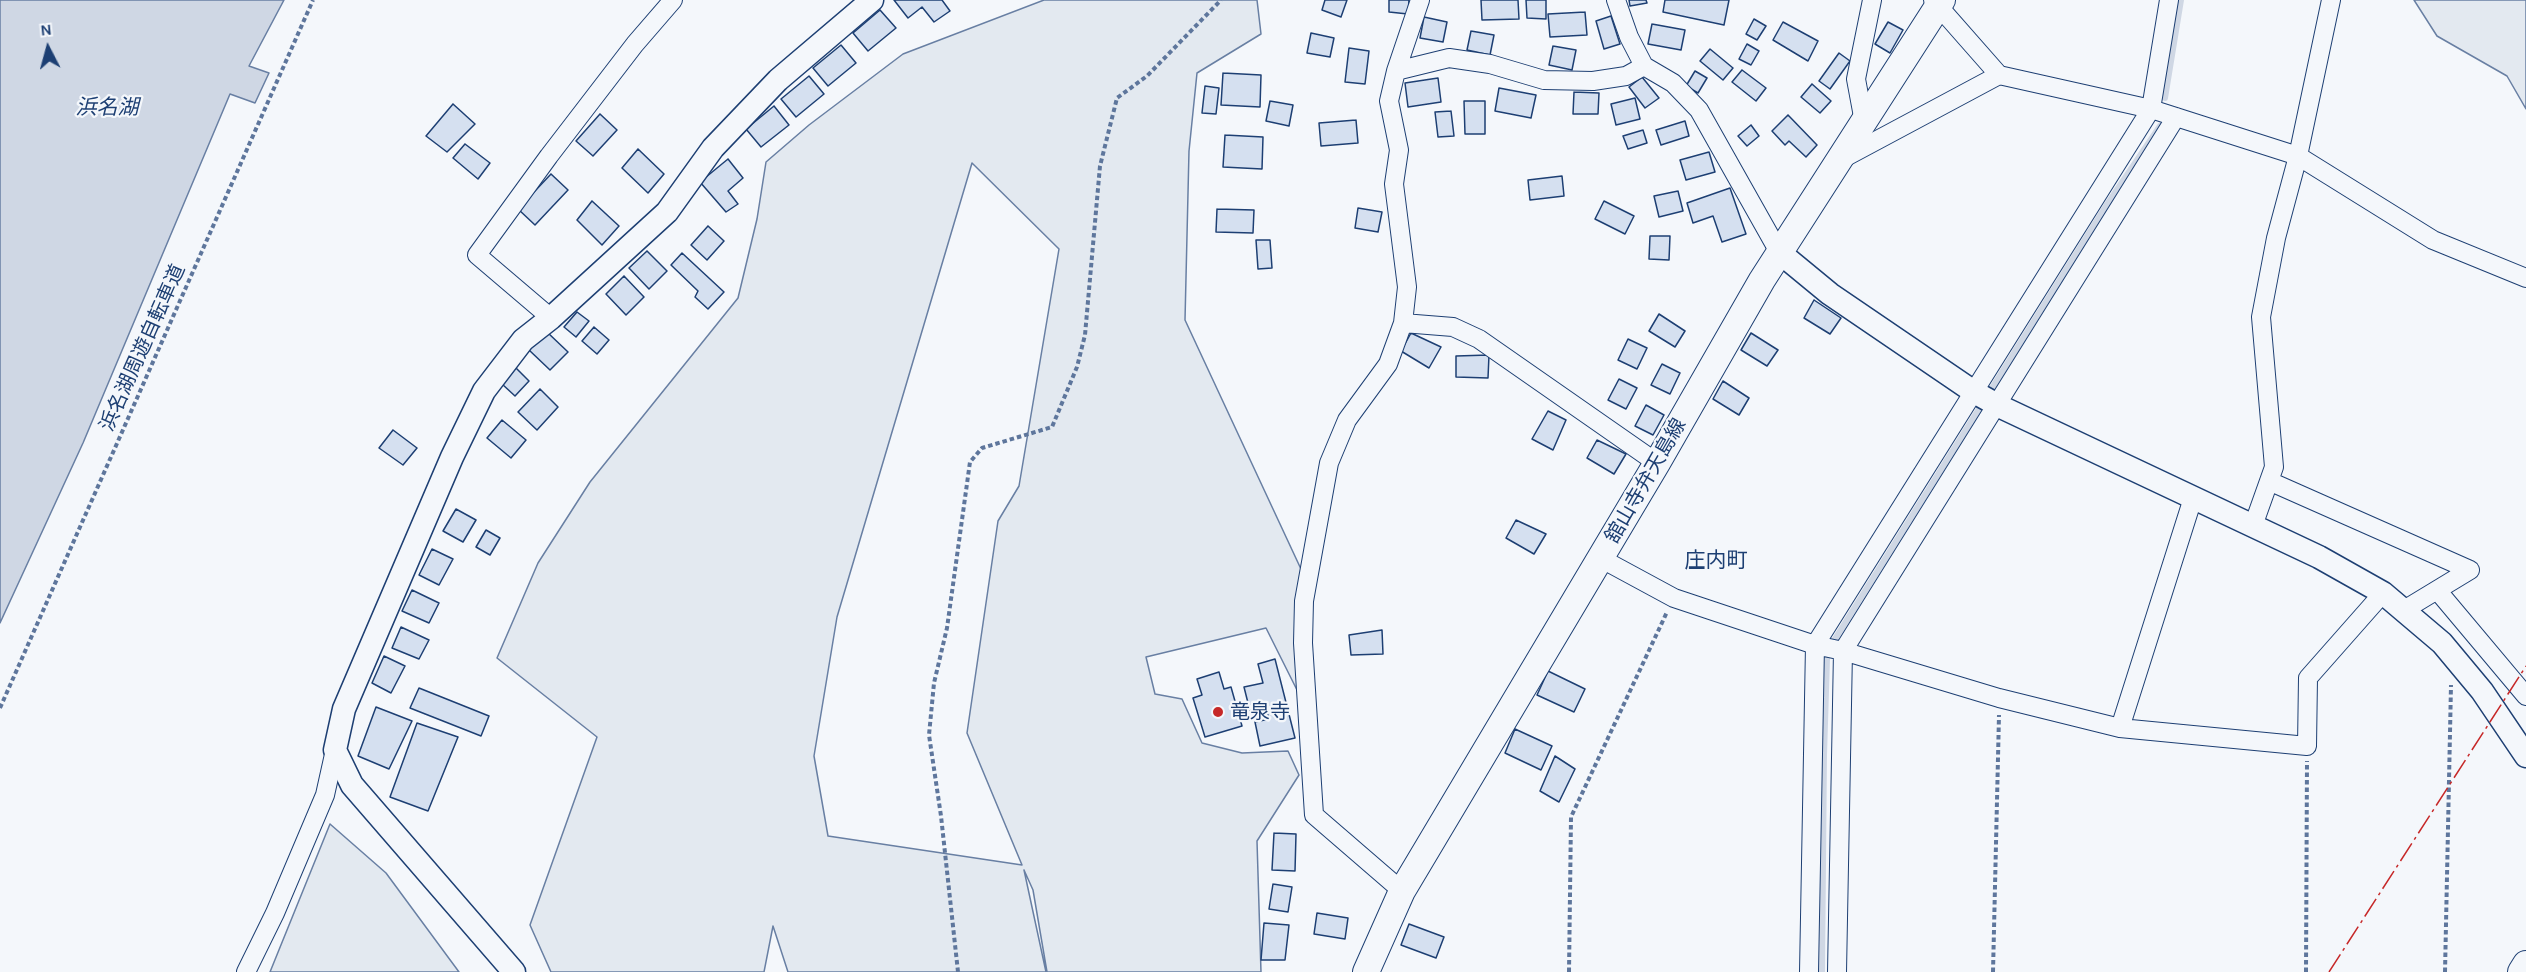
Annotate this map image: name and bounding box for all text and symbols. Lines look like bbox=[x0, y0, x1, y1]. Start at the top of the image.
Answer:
north arrow bbox=[18, 18, 78, 78]
text: N bbox=[39, 20, 53, 40]
water label: 浜名湖 bbox=[76, 95, 138, 121]
street label: 浜名湖周遊自転車道 bbox=[95, 261, 191, 435]
street label: 舘山寺弁天島線 bbox=[1601, 414, 1691, 548]
district label: 庄内町 bbox=[1685, 548, 1747, 574]
place label: 竜泉寺 bbox=[1230, 700, 1290, 724]
marker: 竜泉寺 bbox=[1211, 705, 1225, 719]

